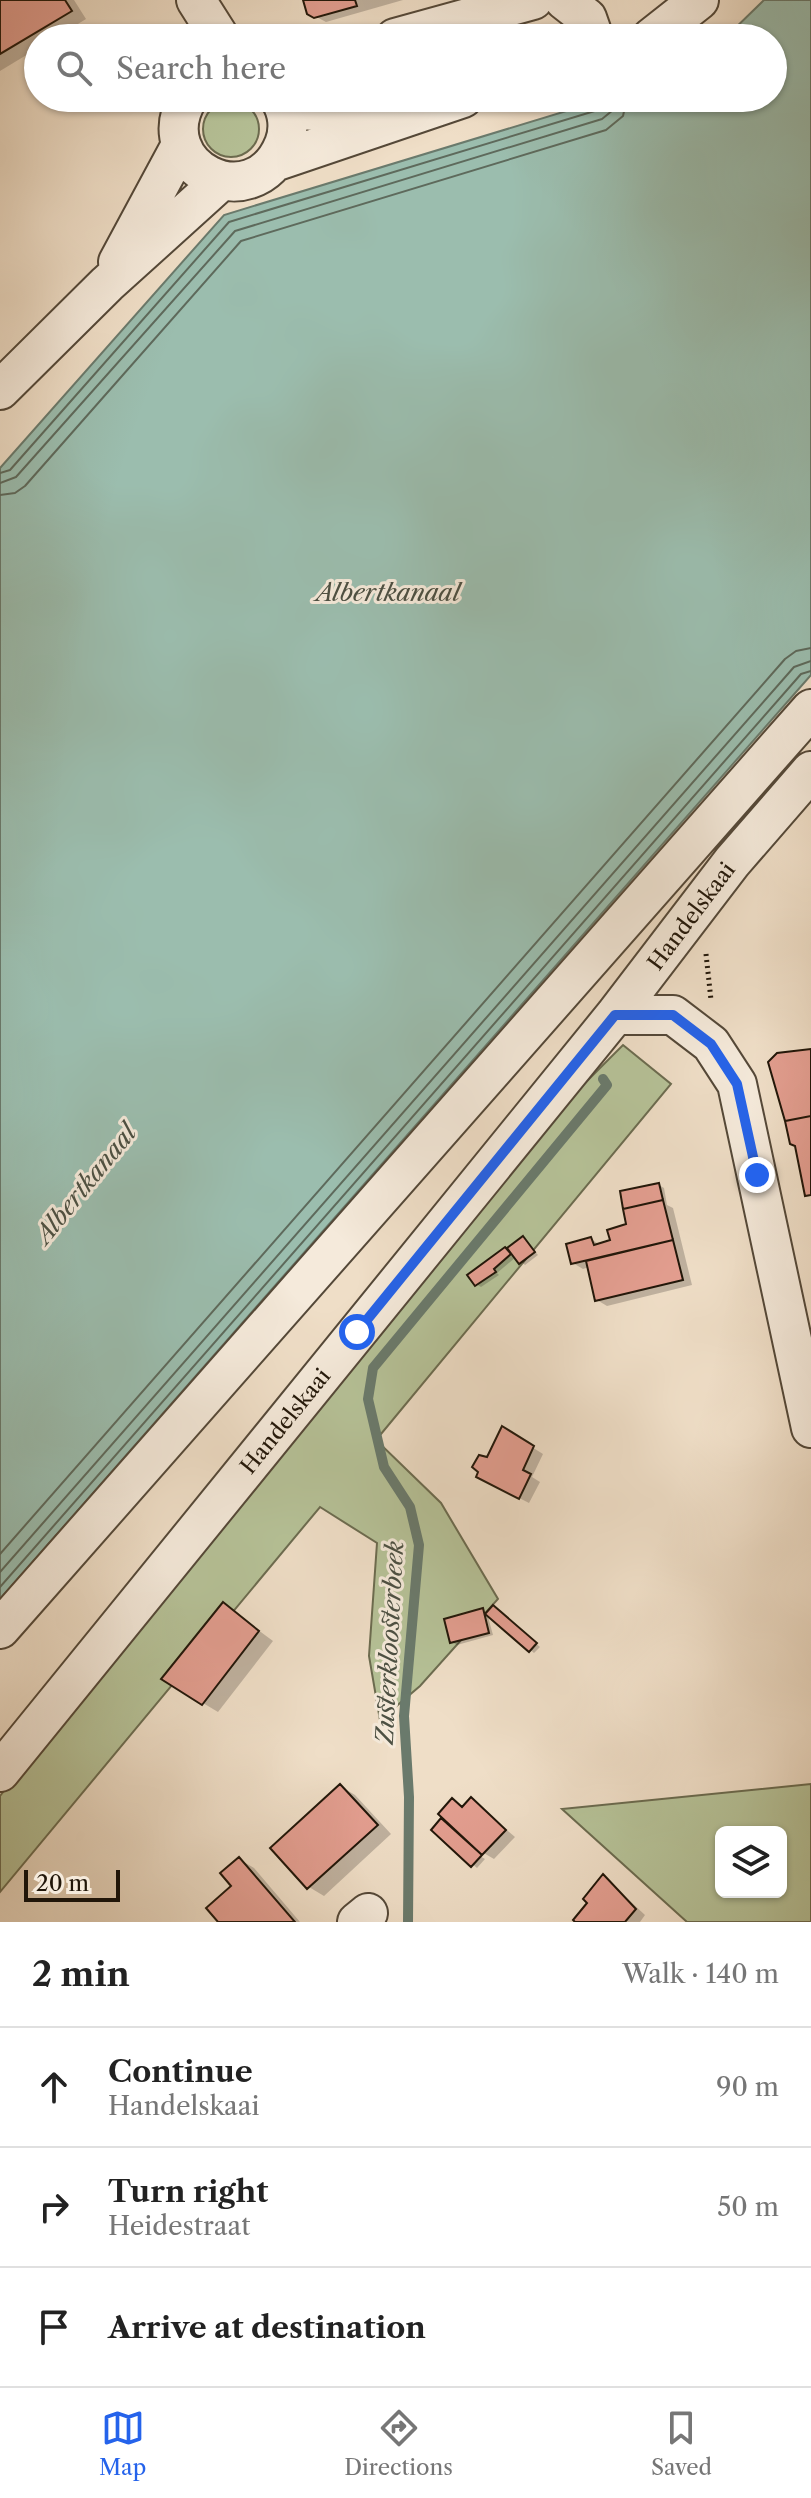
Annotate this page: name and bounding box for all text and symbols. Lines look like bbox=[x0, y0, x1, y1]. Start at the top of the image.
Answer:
search box bbox=[24, 24, 787, 112]
icon: search bbox=[52, 46, 96, 90]
text: Search here bbox=[116, 50, 286, 87]
water label: Albertkanaal bbox=[312, 578, 463, 607]
street label: Handelskaai bbox=[642, 857, 741, 976]
water label: Albertkanaal bbox=[26, 1117, 144, 1252]
route end bbox=[739, 1157, 775, 1193]
route start bbox=[339, 1314, 375, 1350]
street label: Handelskaai bbox=[235, 1363, 336, 1480]
water label: Zusterkloosterbeek bbox=[370, 1540, 409, 1747]
map controls bbox=[715, 1826, 787, 1898]
button: layers bbox=[715, 1826, 787, 1898]
scale bar bbox=[24, 1866, 120, 1902]
text: 20 m bbox=[36, 1870, 89, 1897]
text: 2 min bbox=[32, 1953, 130, 1995]
text: Walk · 140 m bbox=[622, 1958, 779, 1990]
text: Continue bbox=[108, 2053, 253, 2090]
icon: ahead bbox=[32, 2065, 76, 2109]
text: 90 m bbox=[716, 2071, 779, 2103]
text: Handelskaai bbox=[108, 2090, 259, 2122]
text: Turn right bbox=[108, 2173, 268, 2210]
icon: right bbox=[32, 2185, 76, 2229]
text: 50 m bbox=[717, 2191, 779, 2223]
text: Heidestraat bbox=[108, 2210, 250, 2242]
icon: arrive bbox=[32, 2305, 76, 2349]
text: Arrive at destination bbox=[108, 2309, 426, 2346]
tab: Map bbox=[99, 2406, 146, 2481]
tab: Directions bbox=[344, 2406, 453, 2481]
tab: Saved bbox=[651, 2406, 712, 2481]

